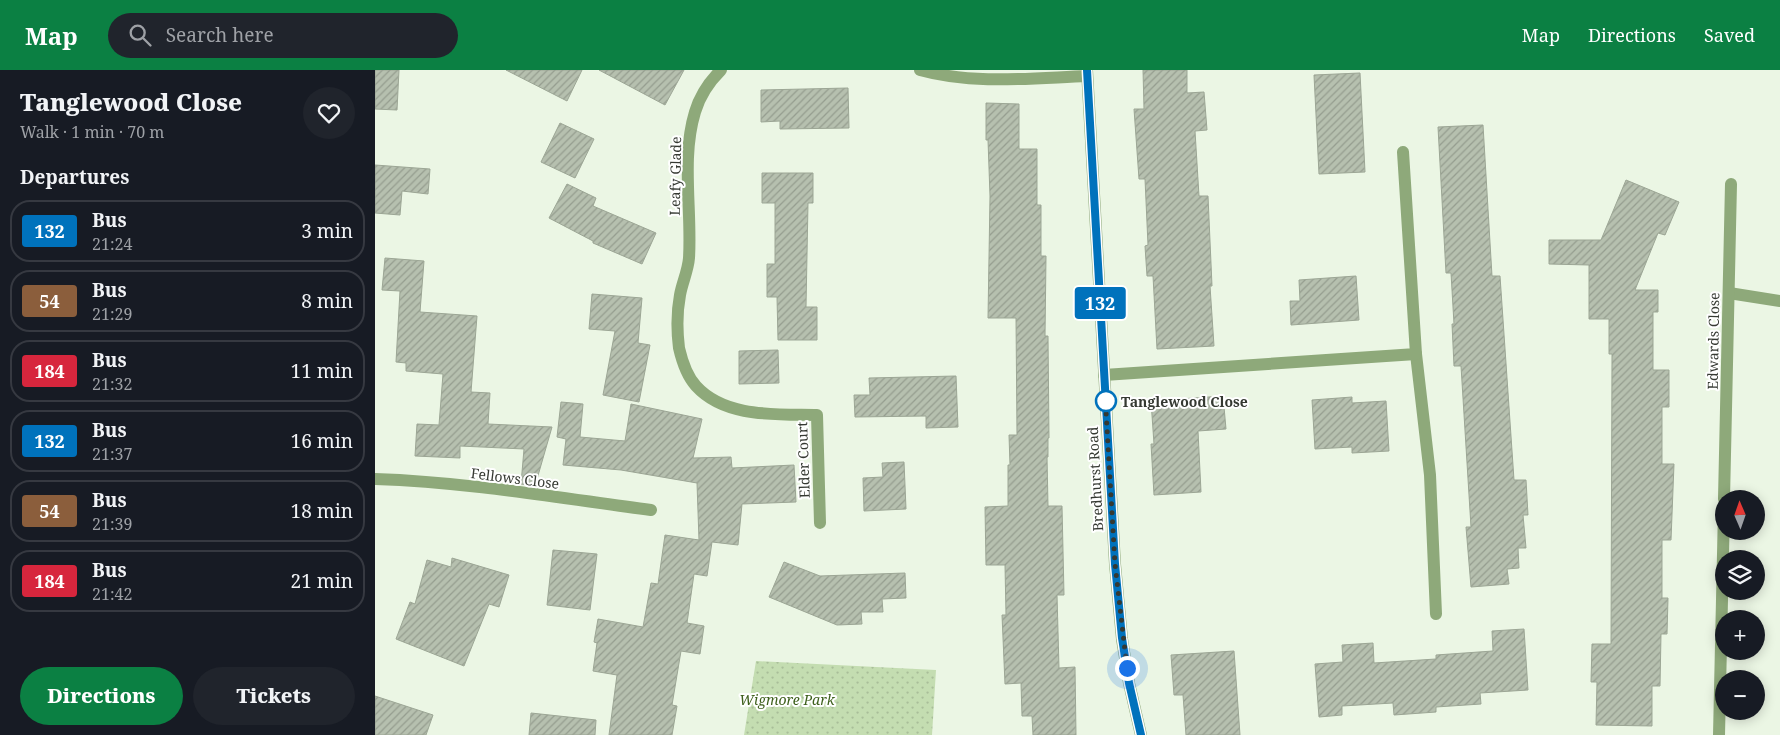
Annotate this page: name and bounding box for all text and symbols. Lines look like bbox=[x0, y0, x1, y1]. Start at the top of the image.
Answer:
search box bbox=[108, 13, 458, 58]
text: Map bbox=[25, 19, 78, 52]
icon: search bbox=[126, 21, 154, 49]
text: Search here bbox=[166, 22, 274, 48]
text: Map bbox=[1522, 23, 1560, 47]
text: Directions bbox=[1588, 23, 1676, 47]
text: Saved bbox=[1704, 23, 1755, 47]
text: Tanglewood Close bbox=[20, 85, 242, 118]
button: heart bbox=[303, 87, 355, 139]
text: Walk · 1 min · 70 m bbox=[20, 121, 164, 143]
street label: Leafy Glade bbox=[665, 136, 685, 216]
text: Departures bbox=[20, 164, 129, 190]
text: Bus bbox=[92, 207, 127, 233]
text: 3 min bbox=[301, 218, 353, 244]
text: 132 bbox=[34, 219, 65, 243]
text: 21:24 bbox=[92, 233, 132, 255]
text: Bus bbox=[92, 277, 127, 303]
line badge: 132 bbox=[1071, 287, 1129, 319]
text: 8 min bbox=[301, 288, 353, 314]
text: 54 bbox=[39, 289, 60, 313]
text: 132 bbox=[1085, 291, 1115, 315]
street label: Edwards Close bbox=[1703, 292, 1723, 390]
text: 21:29 bbox=[92, 303, 132, 325]
text: Bus bbox=[92, 347, 127, 373]
text: 11 min bbox=[291, 358, 353, 384]
text: 184 bbox=[34, 359, 65, 383]
text: 21:32 bbox=[92, 373, 132, 395]
marker: Tanglewood Close bbox=[1095, 390, 1117, 412]
place label: Tanglewood Close bbox=[1121, 392, 1248, 411]
text: Bus bbox=[92, 417, 127, 443]
street label: Elder Court bbox=[792, 421, 814, 499]
street label: Bredhurst Road bbox=[1083, 426, 1107, 532]
text: 16 min bbox=[291, 428, 353, 454]
text: 132 bbox=[34, 429, 65, 453]
text: 21:37 bbox=[92, 443, 132, 465]
street label: Fellows Close bbox=[470, 463, 560, 493]
text: Bus bbox=[92, 487, 127, 513]
north arrow bbox=[1715, 490, 1765, 540]
map controls bbox=[1715, 490, 1765, 720]
text: 18 min bbox=[291, 498, 353, 524]
text: 54 bbox=[39, 499, 60, 523]
text: 21:39 bbox=[92, 513, 132, 535]
button: layers bbox=[1715, 550, 1765, 600]
text: Bus bbox=[92, 557, 127, 583]
text: 21 min bbox=[291, 568, 353, 594]
text: 184 bbox=[34, 569, 65, 593]
text: 21:42 bbox=[92, 583, 132, 605]
button: + bbox=[1715, 610, 1765, 660]
your location bbox=[1115, 656, 1140, 681]
button: Directions bbox=[20, 667, 183, 725]
button: Tickets bbox=[193, 667, 355, 725]
button: − bbox=[1715, 670, 1765, 720]
park label: Wigmore Park bbox=[739, 690, 836, 709]

